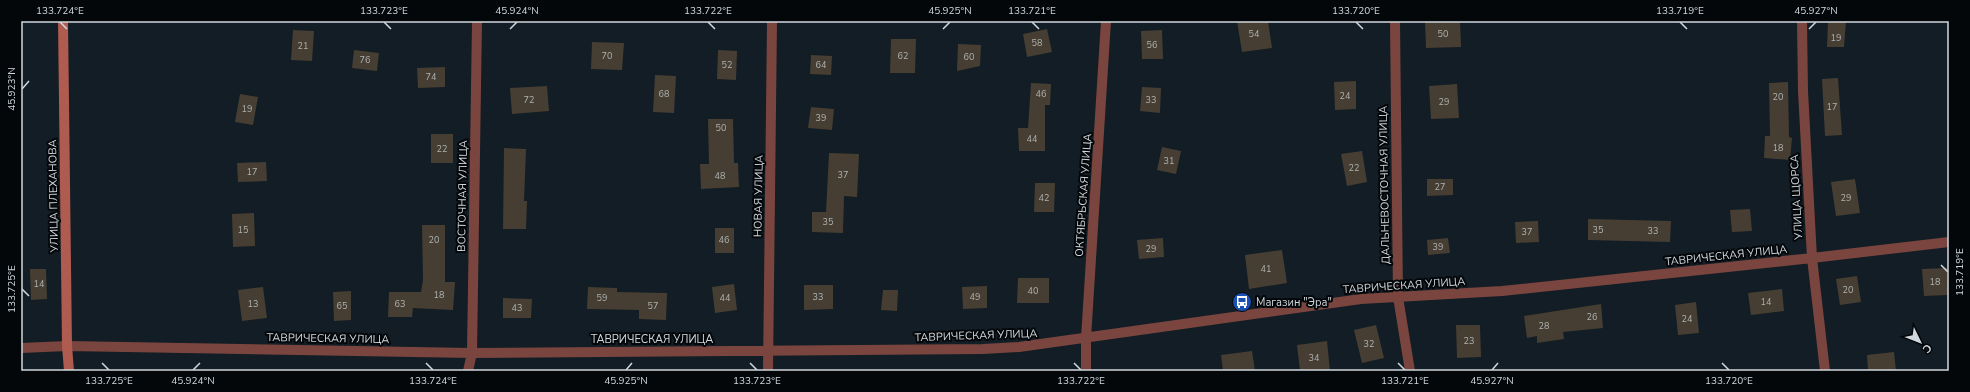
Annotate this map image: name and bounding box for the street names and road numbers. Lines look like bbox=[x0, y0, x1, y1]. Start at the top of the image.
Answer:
street label: ДАЛЬНЕВОСТОЧНАЯ УЛИЦА bbox=[1376, 106, 1393, 264]
street label: ОКТЯБРЬСКАЯ УЛИЦА bbox=[1072, 133, 1095, 257]
street label: УЛИЦА ПЛЕХАНОВА bbox=[45, 139, 62, 254]
street label: ВОСТОЧНАЯ УЛИЦА bbox=[454, 140, 471, 252]
street label: УЛИЦА ЩОРСА bbox=[1787, 154, 1806, 241]
street label: НОВАЯ УЛИЦА bbox=[750, 155, 767, 237]
street label: ТАВРИЧЕСКАЯ УЛИЦА bbox=[1664, 242, 1788, 269]
street label: ТАВРИЧЕСКАЯ УЛИЦА bbox=[1342, 274, 1466, 297]
street label: ТАВРИЧЕСКАЯ УЛИЦА bbox=[914, 326, 1038, 345]
street label: ТАВРИЧЕСКАЯ УЛИЦА bbox=[267, 330, 389, 347]
street label: ТАВРИЧЕСКАЯ УЛИЦА bbox=[591, 332, 713, 347]

